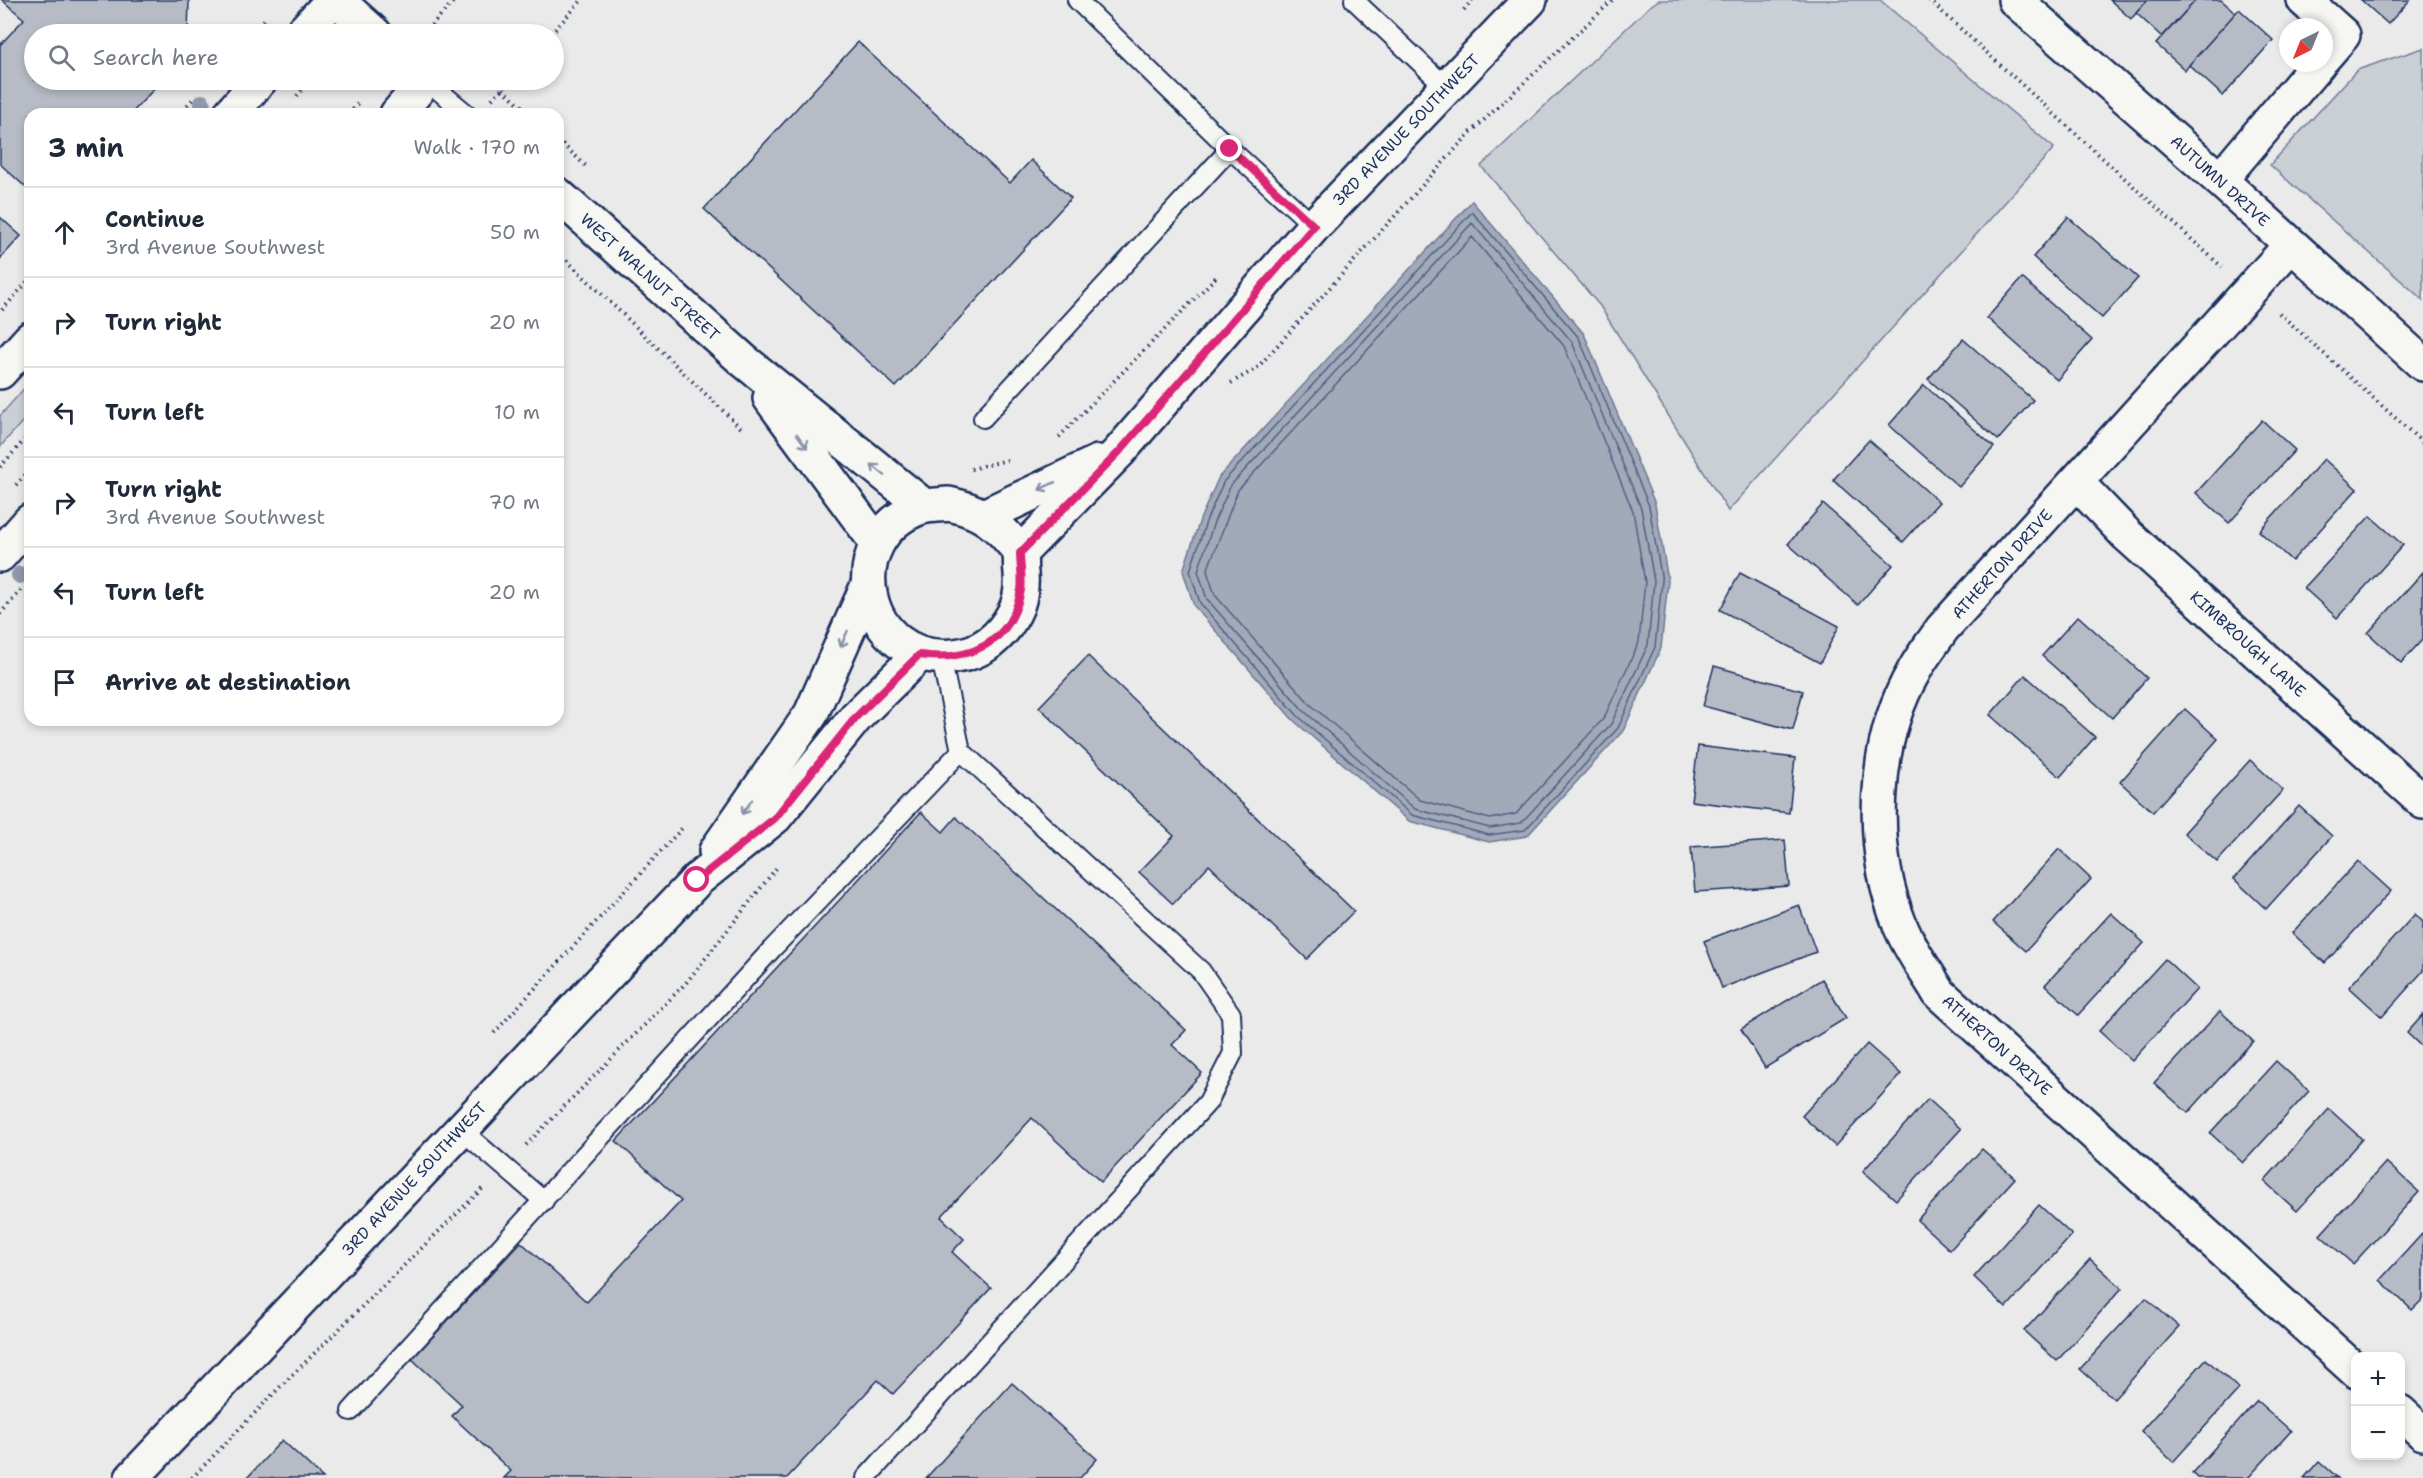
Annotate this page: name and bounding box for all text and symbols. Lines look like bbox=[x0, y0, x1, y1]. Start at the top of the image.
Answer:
north arrow bbox=[2279, 18, 2333, 72]
search box bbox=[24, 24, 564, 90]
icon: search bbox=[45, 41, 78, 74]
text: Search here bbox=[93, 43, 219, 72]
street label: 3RD AVENUE SOUTHWEST bbox=[1328, 49, 1484, 211]
text: 3 min bbox=[48, 130, 124, 165]
street label: AUTUMN DRIVE bbox=[2166, 131, 2274, 231]
text: Walk · 170 m bbox=[414, 134, 540, 160]
route end bbox=[1216, 135, 1242, 161]
text: Continue bbox=[105, 205, 205, 234]
street label: WEST WALNUT STREET bbox=[576, 209, 724, 345]
icon: ahead bbox=[48, 216, 81, 249]
text: 50 m bbox=[490, 219, 540, 245]
text: 3rd Avenue Southwest bbox=[105, 234, 325, 260]
icon: right bbox=[48, 306, 81, 339]
text: Turn right bbox=[105, 308, 222, 337]
text: 20 m bbox=[489, 309, 540, 335]
icon: left bbox=[48, 396, 81, 429]
text: Turn left bbox=[105, 398, 204, 427]
text: 10 m bbox=[494, 399, 540, 425]
one-way arrow bbox=[796, 433, 808, 449]
one-way arrow bbox=[870, 463, 886, 476]
text: Turn right bbox=[105, 475, 222, 504]
one-way arrow bbox=[1038, 481, 1056, 493]
icon: right bbox=[48, 486, 81, 519]
text: 70 m bbox=[488, 489, 540, 515]
text: 3rd Avenue Southwest bbox=[105, 504, 325, 530]
street label: ATHERTON DRIVE bbox=[1947, 505, 2057, 623]
icon: left bbox=[48, 576, 81, 609]
text: Turn left bbox=[105, 578, 204, 607]
text: 20 m bbox=[489, 579, 540, 605]
street label: KIMBROUGH LANE bbox=[2186, 586, 2310, 702]
one-way arrow bbox=[838, 629, 849, 647]
icon: arrive bbox=[48, 666, 81, 699]
text: Arrive at destination bbox=[105, 668, 351, 697]
one-way arrow bbox=[741, 798, 753, 814]
route start bbox=[683, 866, 709, 892]
street label: ATHERTON DRIVE bbox=[1938, 990, 2056, 1100]
street label: 3RD AVENUE SOUTHWEST bbox=[337, 1097, 491, 1261]
map controls bbox=[2351, 1352, 2405, 1460]
button: + bbox=[2351, 1352, 2405, 1406]
button: − bbox=[2351, 1406, 2405, 1460]

